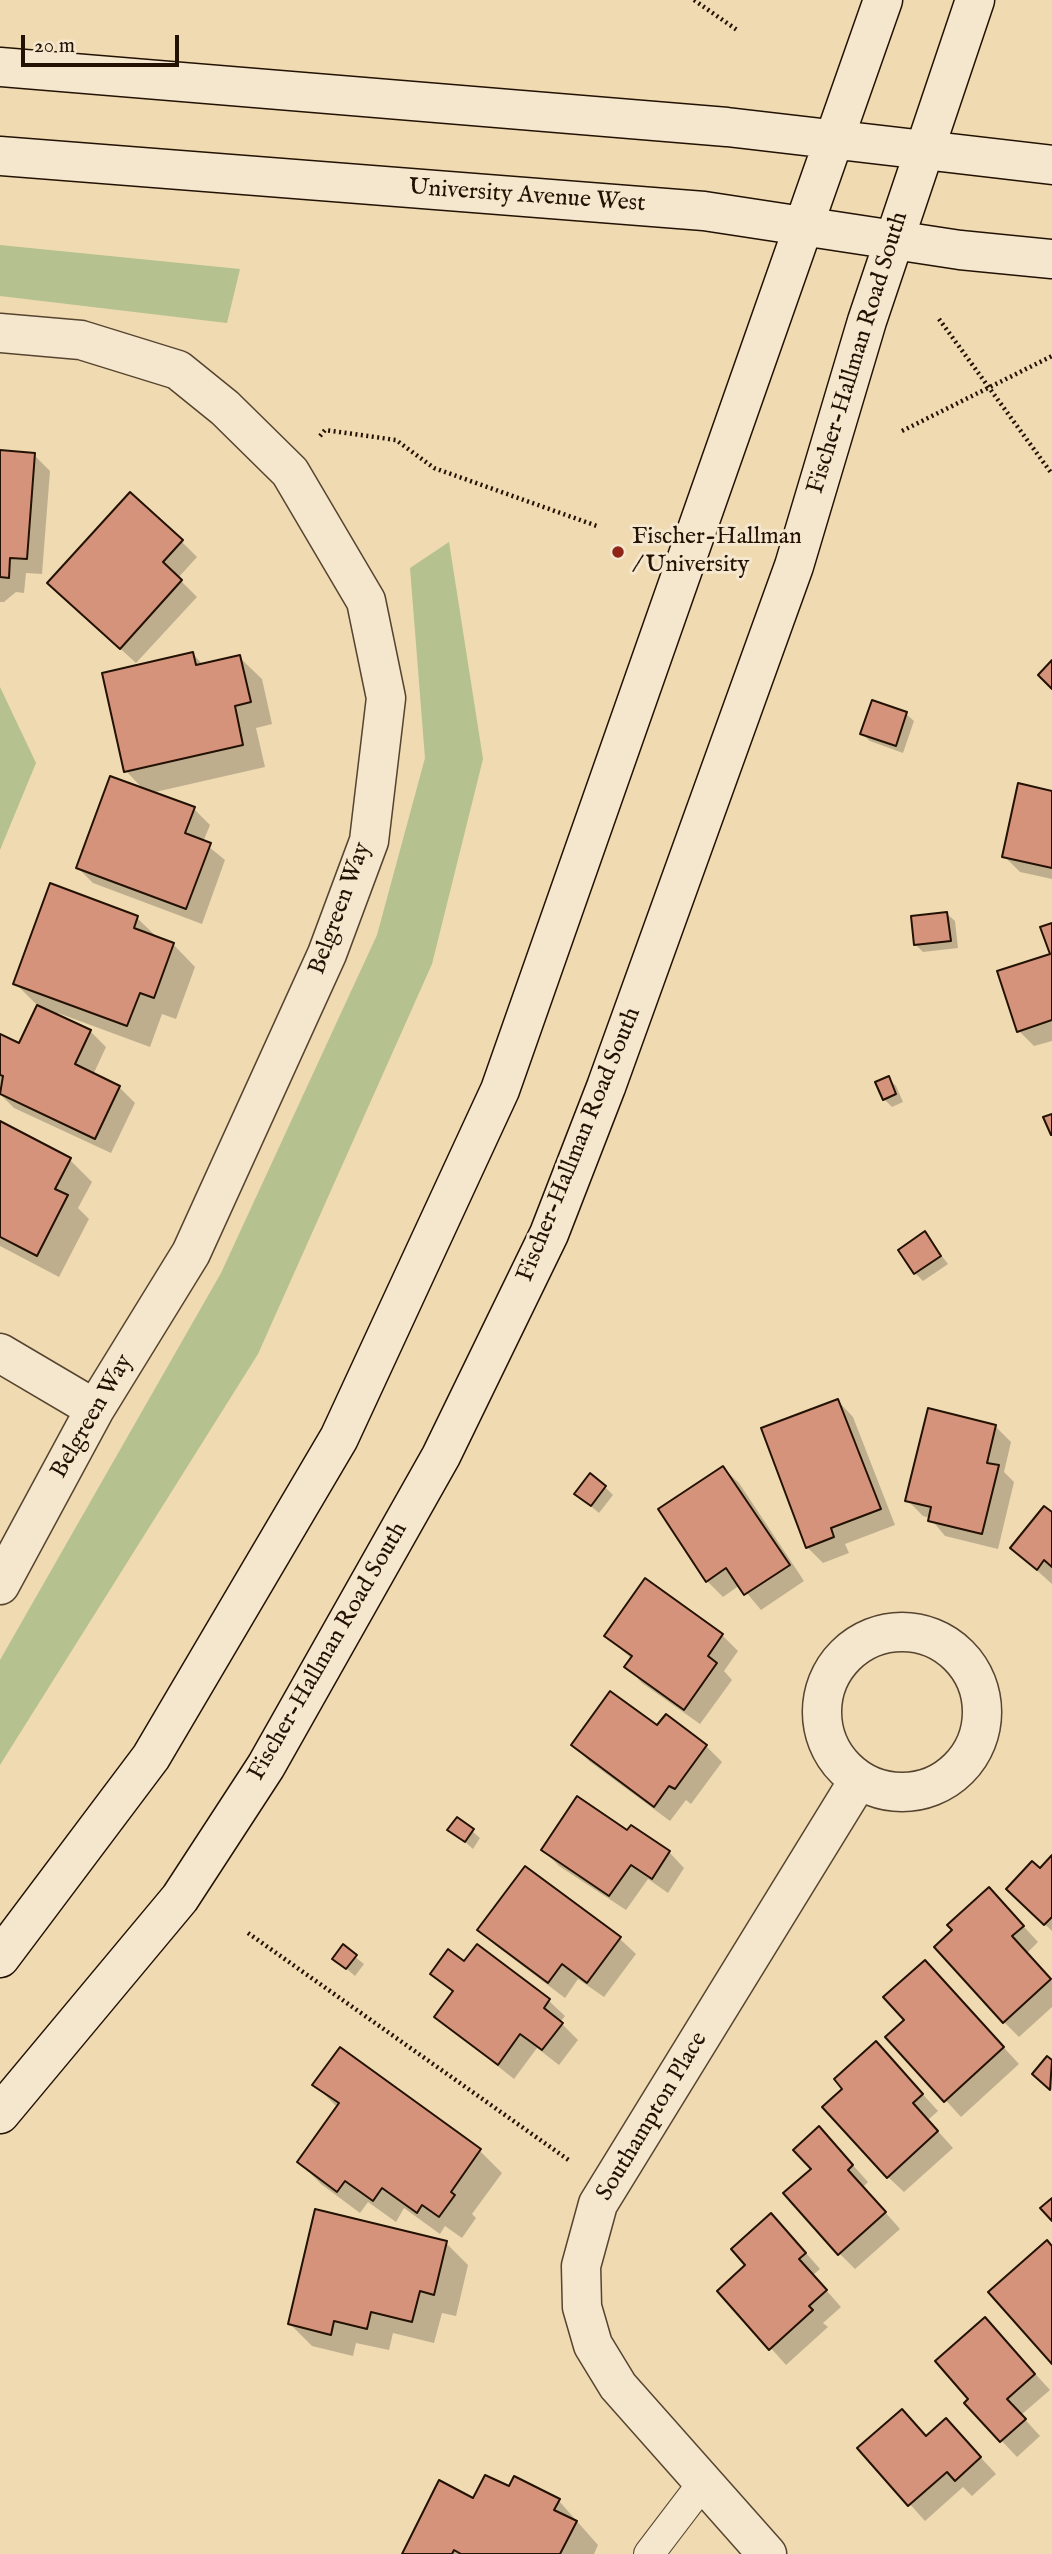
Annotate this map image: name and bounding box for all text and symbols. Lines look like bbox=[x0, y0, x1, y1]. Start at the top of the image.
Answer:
scale bar bbox=[24, 21, 182, 65]
text: 20 m bbox=[34, 33, 75, 60]
street label: University Avenue West bbox=[408, 174, 646, 220]
street label: Fischer-Hallman Road South bbox=[802, 209, 916, 497]
place label: Fischer-Hallman / University bbox=[632, 524, 802, 580]
marker: Fischer-Hallman / University bbox=[610, 544, 626, 560]
street label: Belgreen Way bbox=[304, 839, 378, 979]
street label: Fischer-Hallman Road South bbox=[512, 1004, 648, 1286]
street label: Belgreen Way bbox=[46, 1350, 140, 1484]
street label: Fischer-Hallman Road South bbox=[243, 1518, 415, 1786]
street label: Southampton Place bbox=[591, 2027, 715, 2207]

